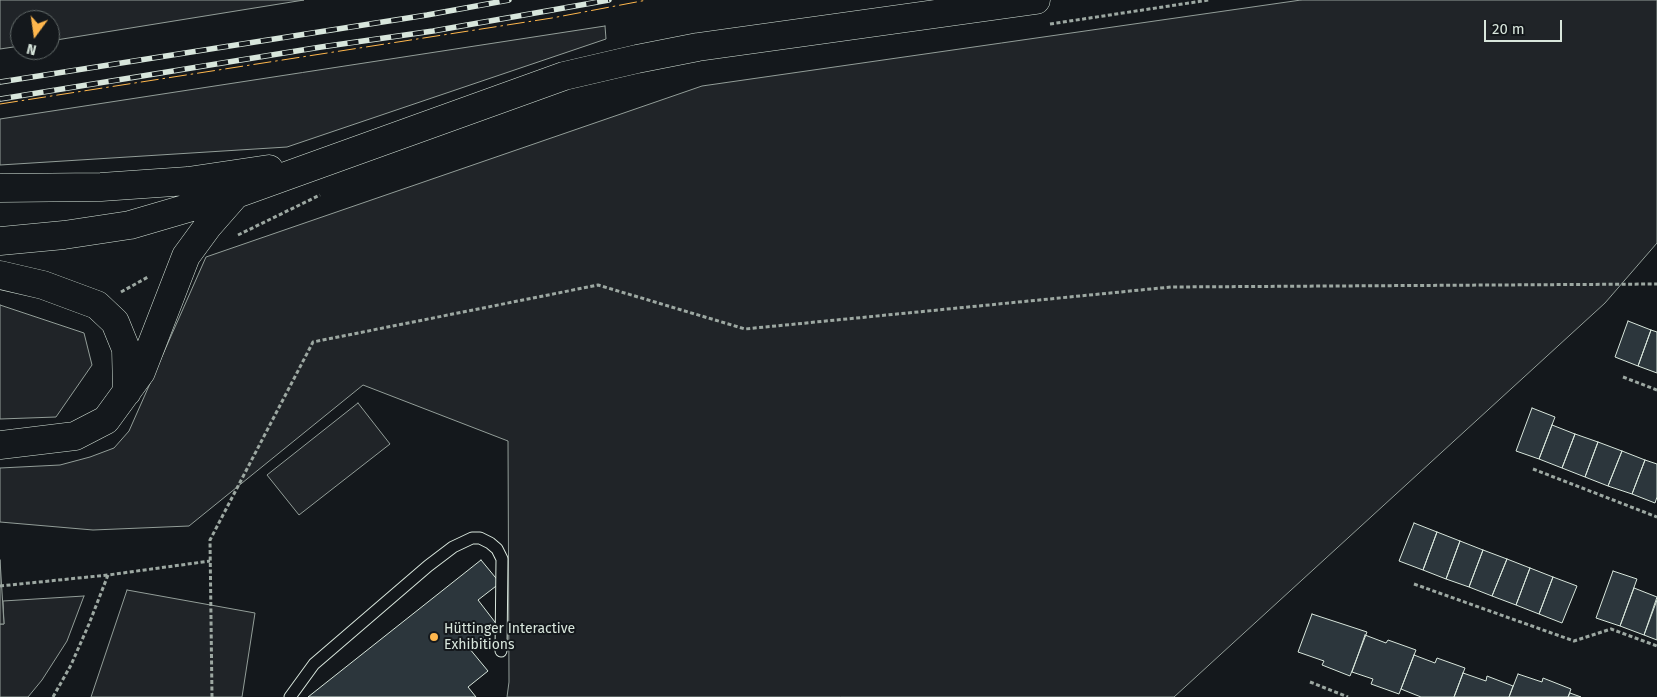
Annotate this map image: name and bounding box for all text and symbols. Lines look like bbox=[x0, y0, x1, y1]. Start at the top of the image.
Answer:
north arrow bbox=[10, 10, 60, 60]
scale bar bbox=[1487, 10, 1564, 42]
text: 20 m bbox=[1492, 20, 1525, 38]
text: N bbox=[25, 40, 38, 58]
place label: Hüttinger Interactive Exhibitions bbox=[444, 621, 575, 654]
marker: Hüttinger Interactive Exhibitions bbox=[428, 631, 440, 643]

